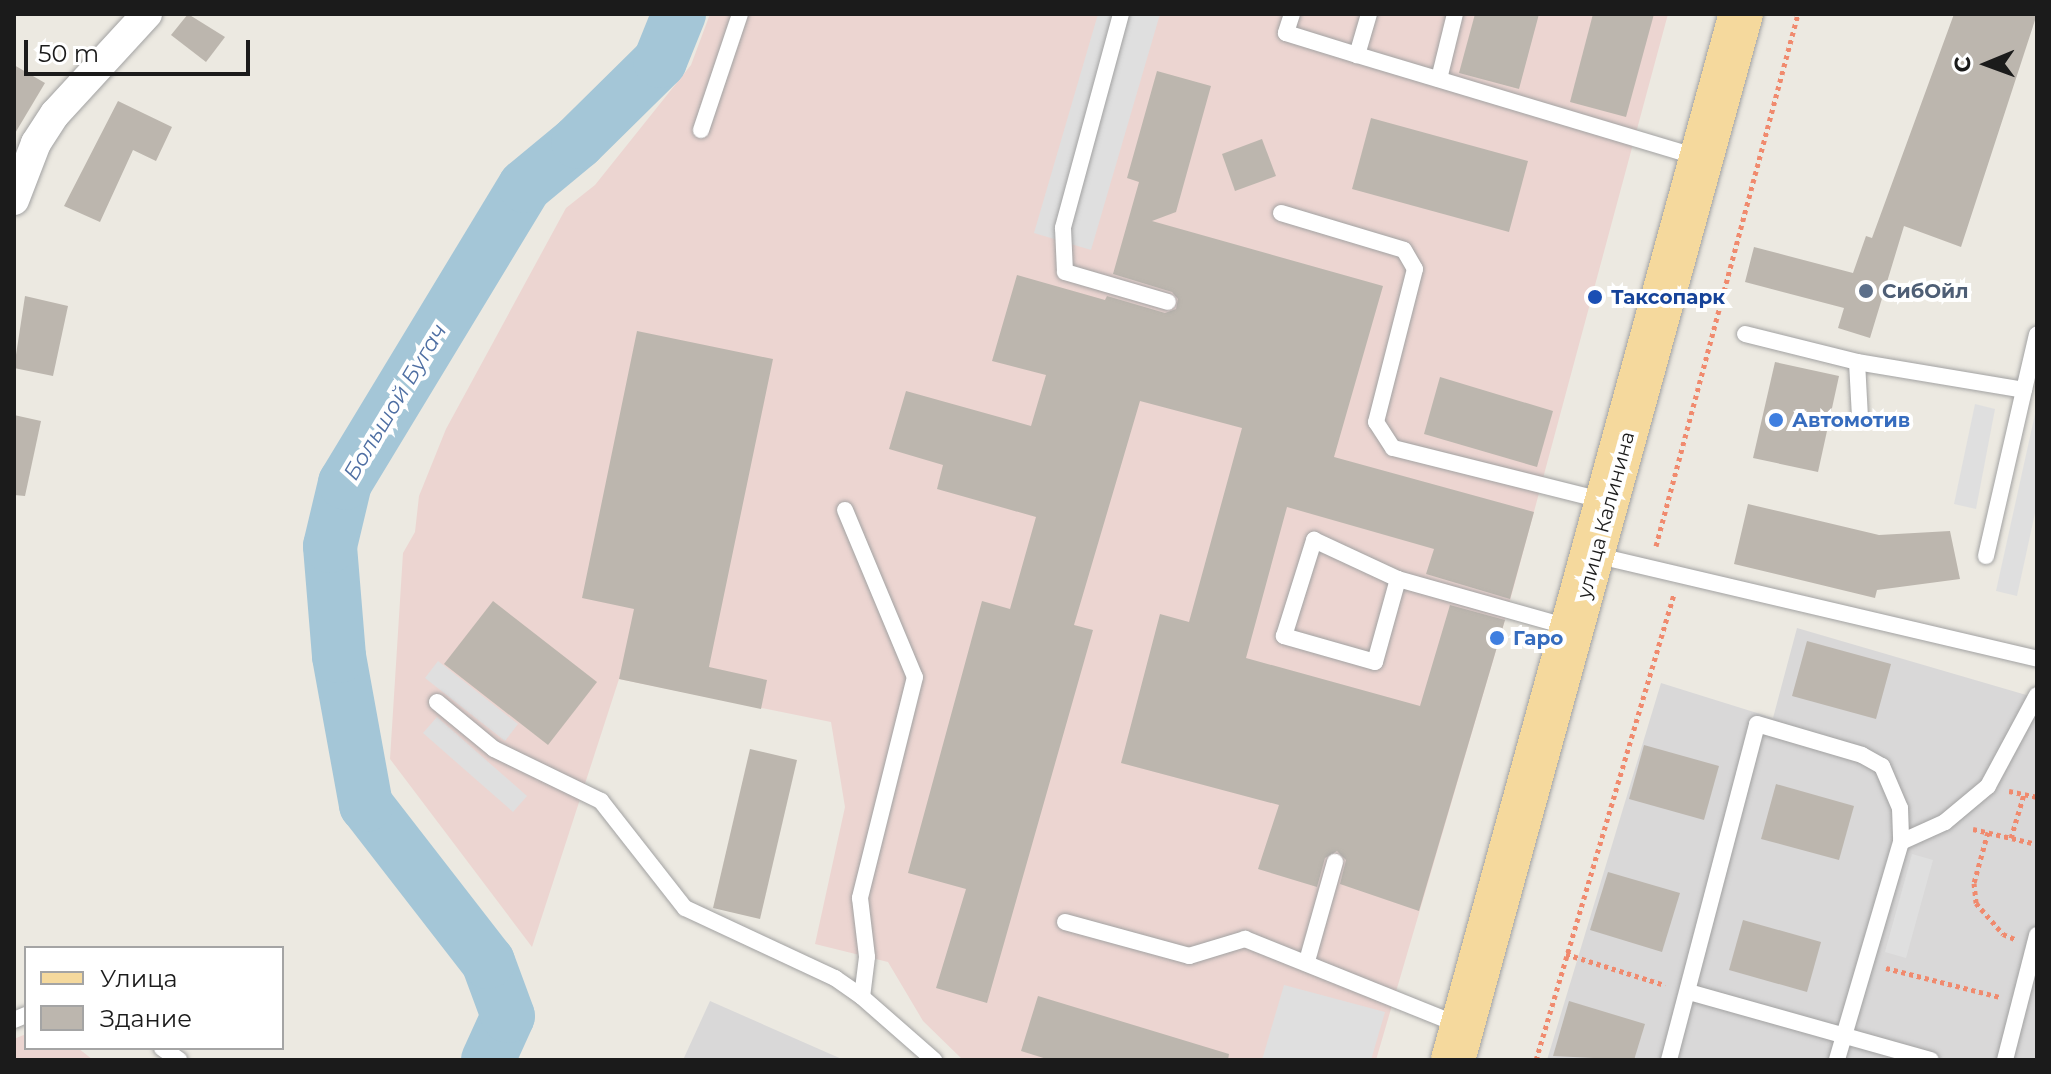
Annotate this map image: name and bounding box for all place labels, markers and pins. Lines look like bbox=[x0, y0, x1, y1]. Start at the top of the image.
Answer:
place label: СибОйл bbox=[1882, 279, 1969, 303]
marker: СибОйл bbox=[1857, 282, 1875, 300]
place label: Таксопарк bbox=[1611, 285, 1725, 309]
marker: Таксопарк bbox=[1586, 288, 1604, 306]
place label: Автомотив bbox=[1792, 408, 1910, 432]
marker: Автомотив bbox=[1767, 411, 1785, 429]
place label: Гаро bbox=[1513, 626, 1563, 650]
marker: Гаро bbox=[1488, 629, 1506, 647]

